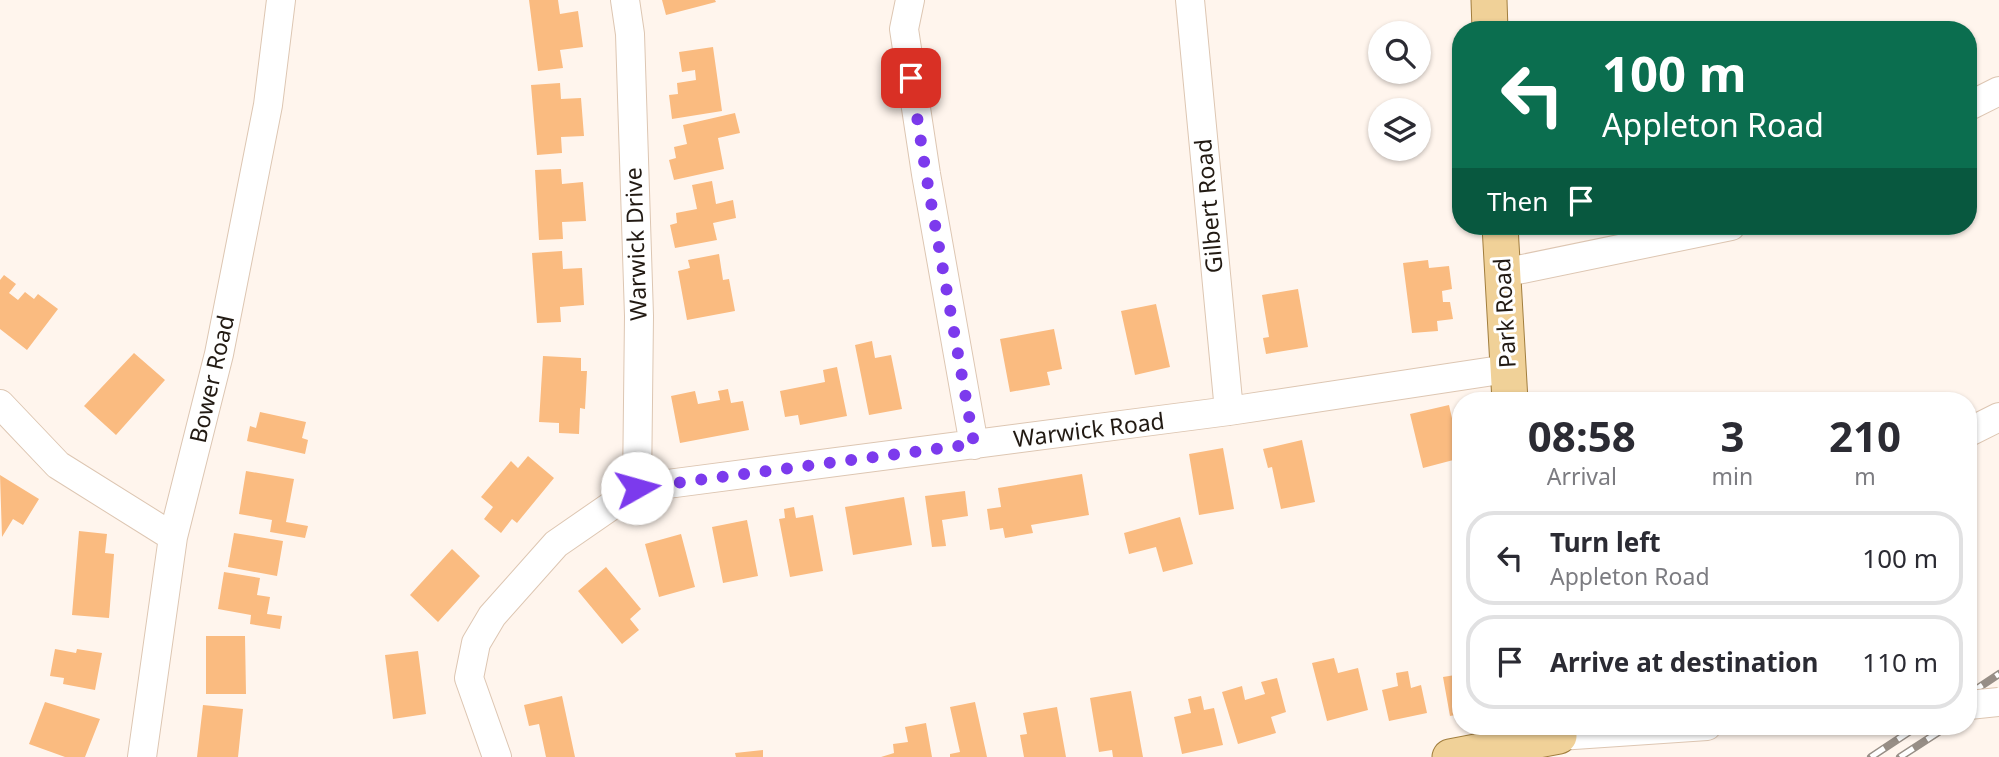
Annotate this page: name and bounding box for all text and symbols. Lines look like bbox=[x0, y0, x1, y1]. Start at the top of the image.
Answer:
map controls bbox=[1368, 21, 1431, 161]
button: search bbox=[1368, 21, 1431, 84]
text: 100 m bbox=[1602, 40, 1747, 106]
pin bbox=[881, 48, 941, 108]
icon: left bbox=[1487, 49, 1578, 140]
icon: arrive bbox=[892, 59, 930, 97]
button: layers bbox=[1368, 98, 1431, 161]
text: Appleton Road bbox=[1602, 103, 1824, 146]
street label: Gilbert Road bbox=[1186, 138, 1230, 275]
street label: Warwick Drive bbox=[616, 167, 654, 321]
icon: arrive bbox=[1562, 182, 1600, 220]
text: Then bbox=[1487, 183, 1548, 219]
street label: Park Road bbox=[1485, 257, 1523, 369]
street label: Bower Road bbox=[181, 312, 241, 446]
street label: Warwick Road bbox=[1012, 404, 1166, 454]
text: 08:58 bbox=[1528, 407, 1636, 464]
text: 3 bbox=[1720, 407, 1744, 464]
text: 210 bbox=[1829, 407, 1901, 464]
position arrow bbox=[600, 451, 674, 525]
text: Arrival bbox=[1547, 460, 1617, 492]
text: min bbox=[1712, 460, 1753, 492]
text: m bbox=[1854, 460, 1876, 492]
text: Turn left bbox=[1550, 524, 1661, 560]
icon: left bbox=[1491, 539, 1529, 577]
text: 100 m bbox=[1862, 540, 1938, 576]
text: Appleton Road bbox=[1550, 560, 1710, 592]
icon: arrive bbox=[1491, 643, 1529, 681]
text: Arrive at destination bbox=[1550, 644, 1819, 680]
text: 110 m bbox=[1862, 644, 1938, 680]

